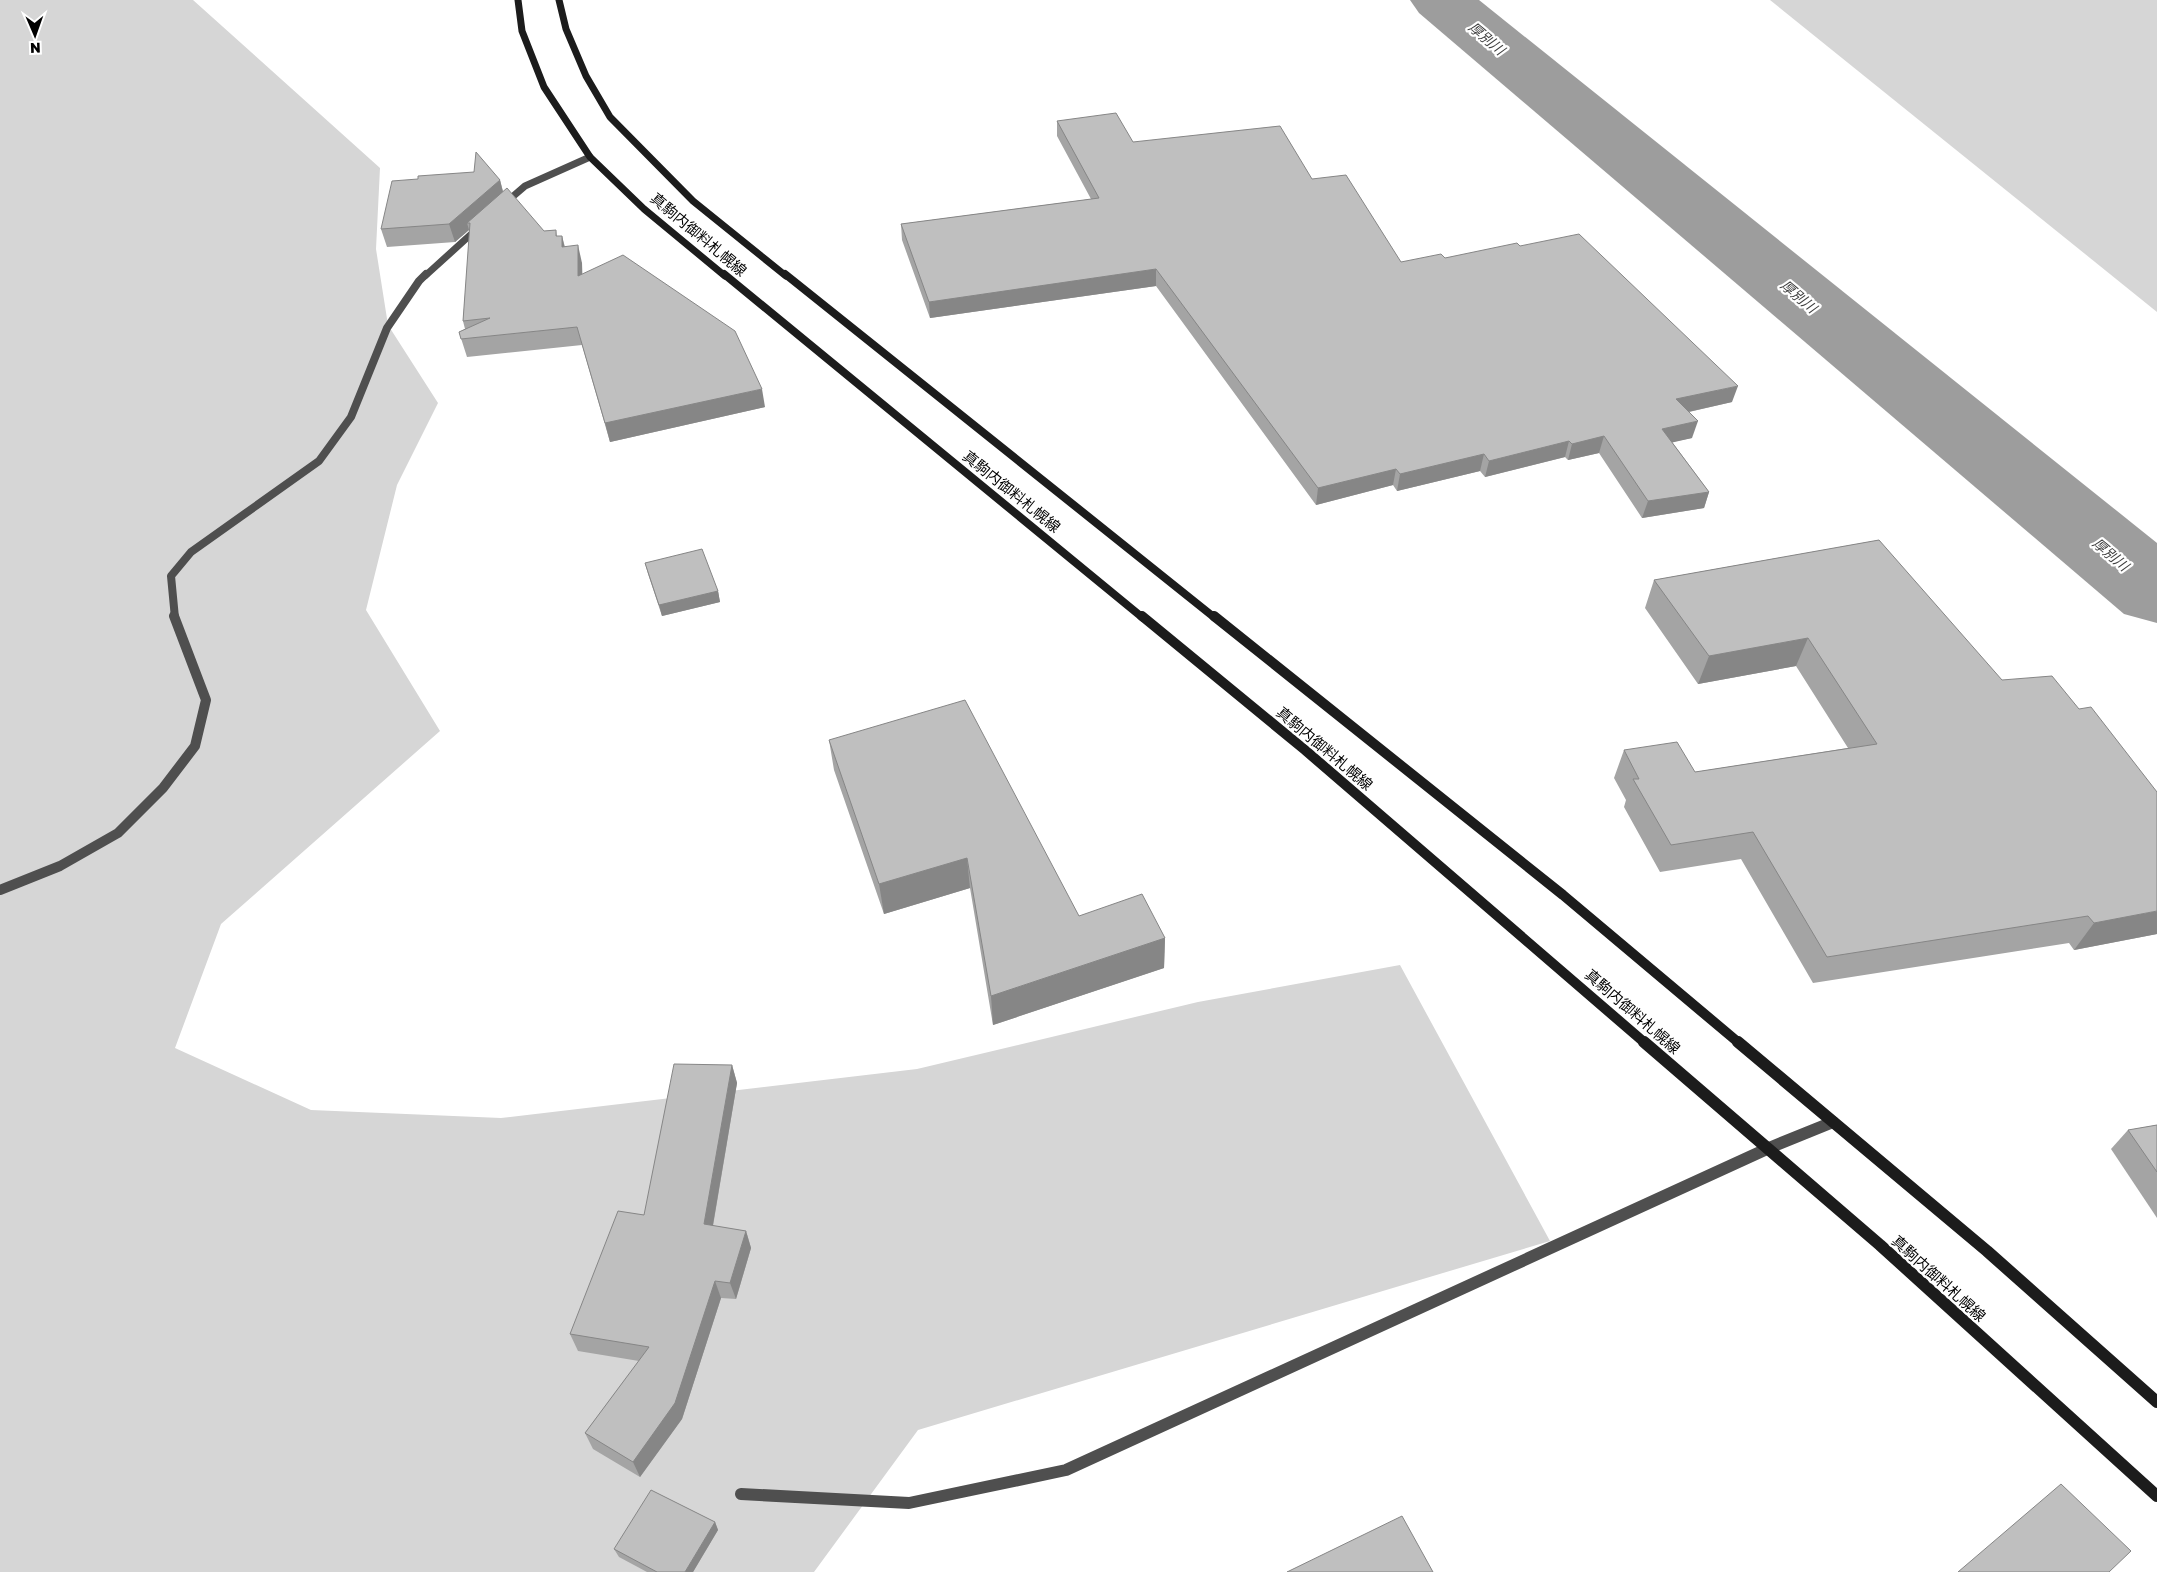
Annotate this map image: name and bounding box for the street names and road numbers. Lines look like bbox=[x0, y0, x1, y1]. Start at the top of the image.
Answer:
street label: 真駒内御料札幌線 bbox=[647, 189, 751, 279]
street label: 真駒内御料札幌線 bbox=[960, 446, 1064, 536]
street label: 真駒内御料札幌線 bbox=[1273, 703, 1377, 793]
street label: 真駒内御料札幌線 bbox=[1582, 965, 1684, 1057]
street label: 真駒内御料札幌線 bbox=[1888, 1231, 1990, 1325]

